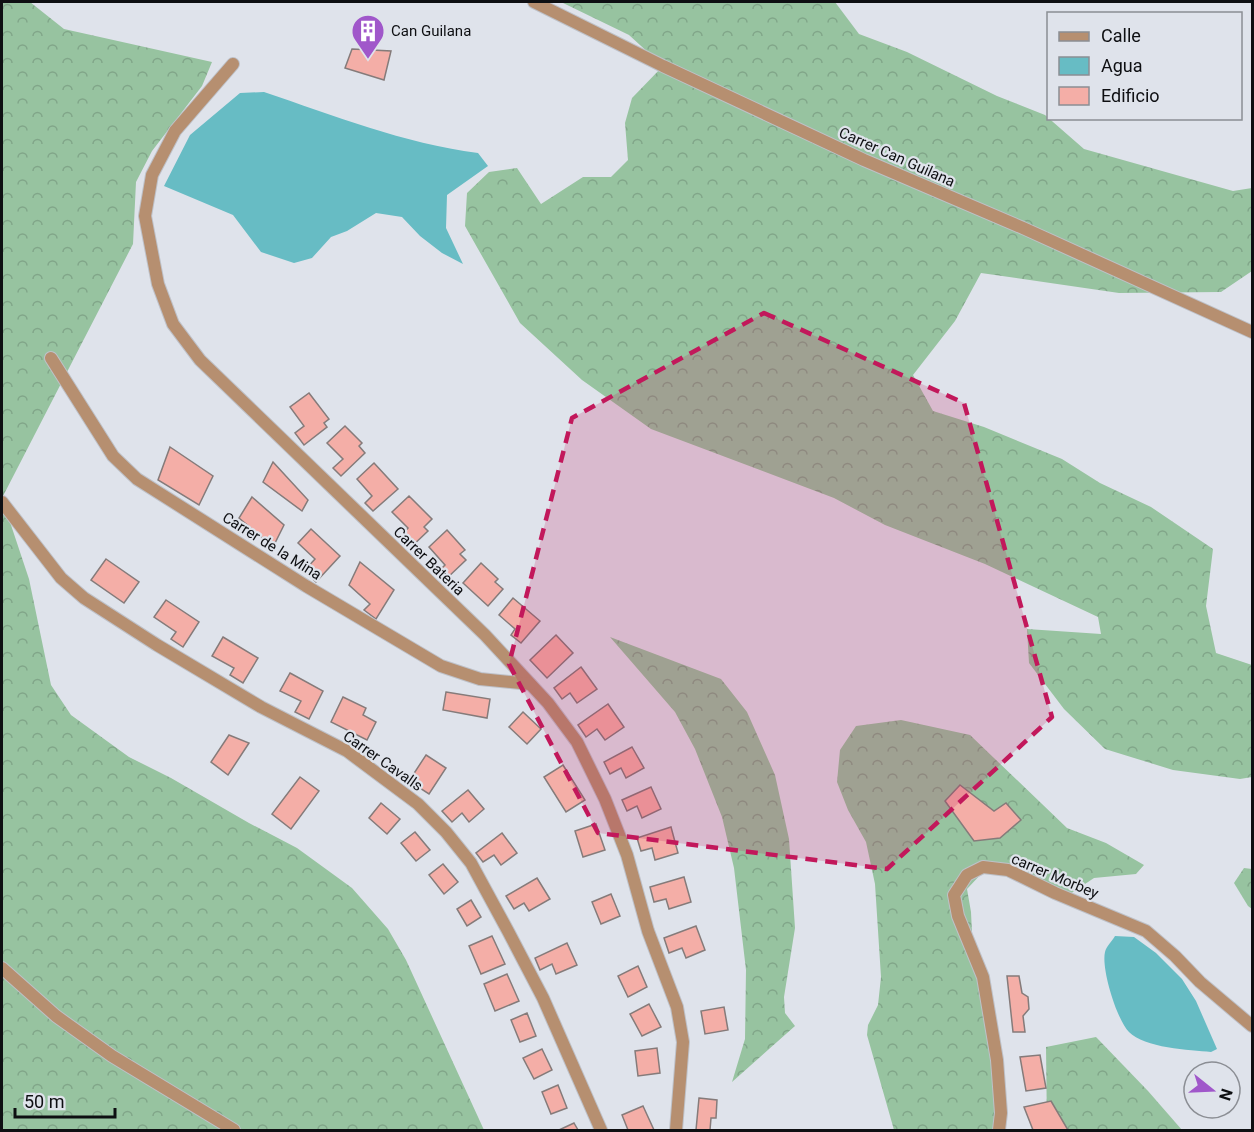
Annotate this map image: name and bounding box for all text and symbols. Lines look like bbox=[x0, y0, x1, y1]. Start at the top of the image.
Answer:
legend bbox=[1047, 12, 1242, 120]
building icon: Can Guilana bbox=[350, 13, 386, 60]
place label: Can Guilana bbox=[391, 22, 471, 40]
text: Calle bbox=[1101, 25, 1141, 46]
text: Agua bbox=[1101, 55, 1143, 76]
text: Edificio bbox=[1101, 85, 1160, 106]
street label: Carrer Can Guilana bbox=[836, 123, 958, 191]
street label: Carrer de la Mina bbox=[219, 508, 325, 584]
street label: Carrer Bateria bbox=[390, 523, 468, 599]
street label: Carrer Cavalls bbox=[340, 727, 426, 795]
street label: carrer Morbey bbox=[1009, 850, 1101, 902]
north arrow bbox=[1182, 1060, 1242, 1120]
scale bar bbox=[15, 1081, 116, 1119]
text: N bbox=[1215, 1086, 1237, 1103]
text: 50 m bbox=[24, 1091, 64, 1112]

